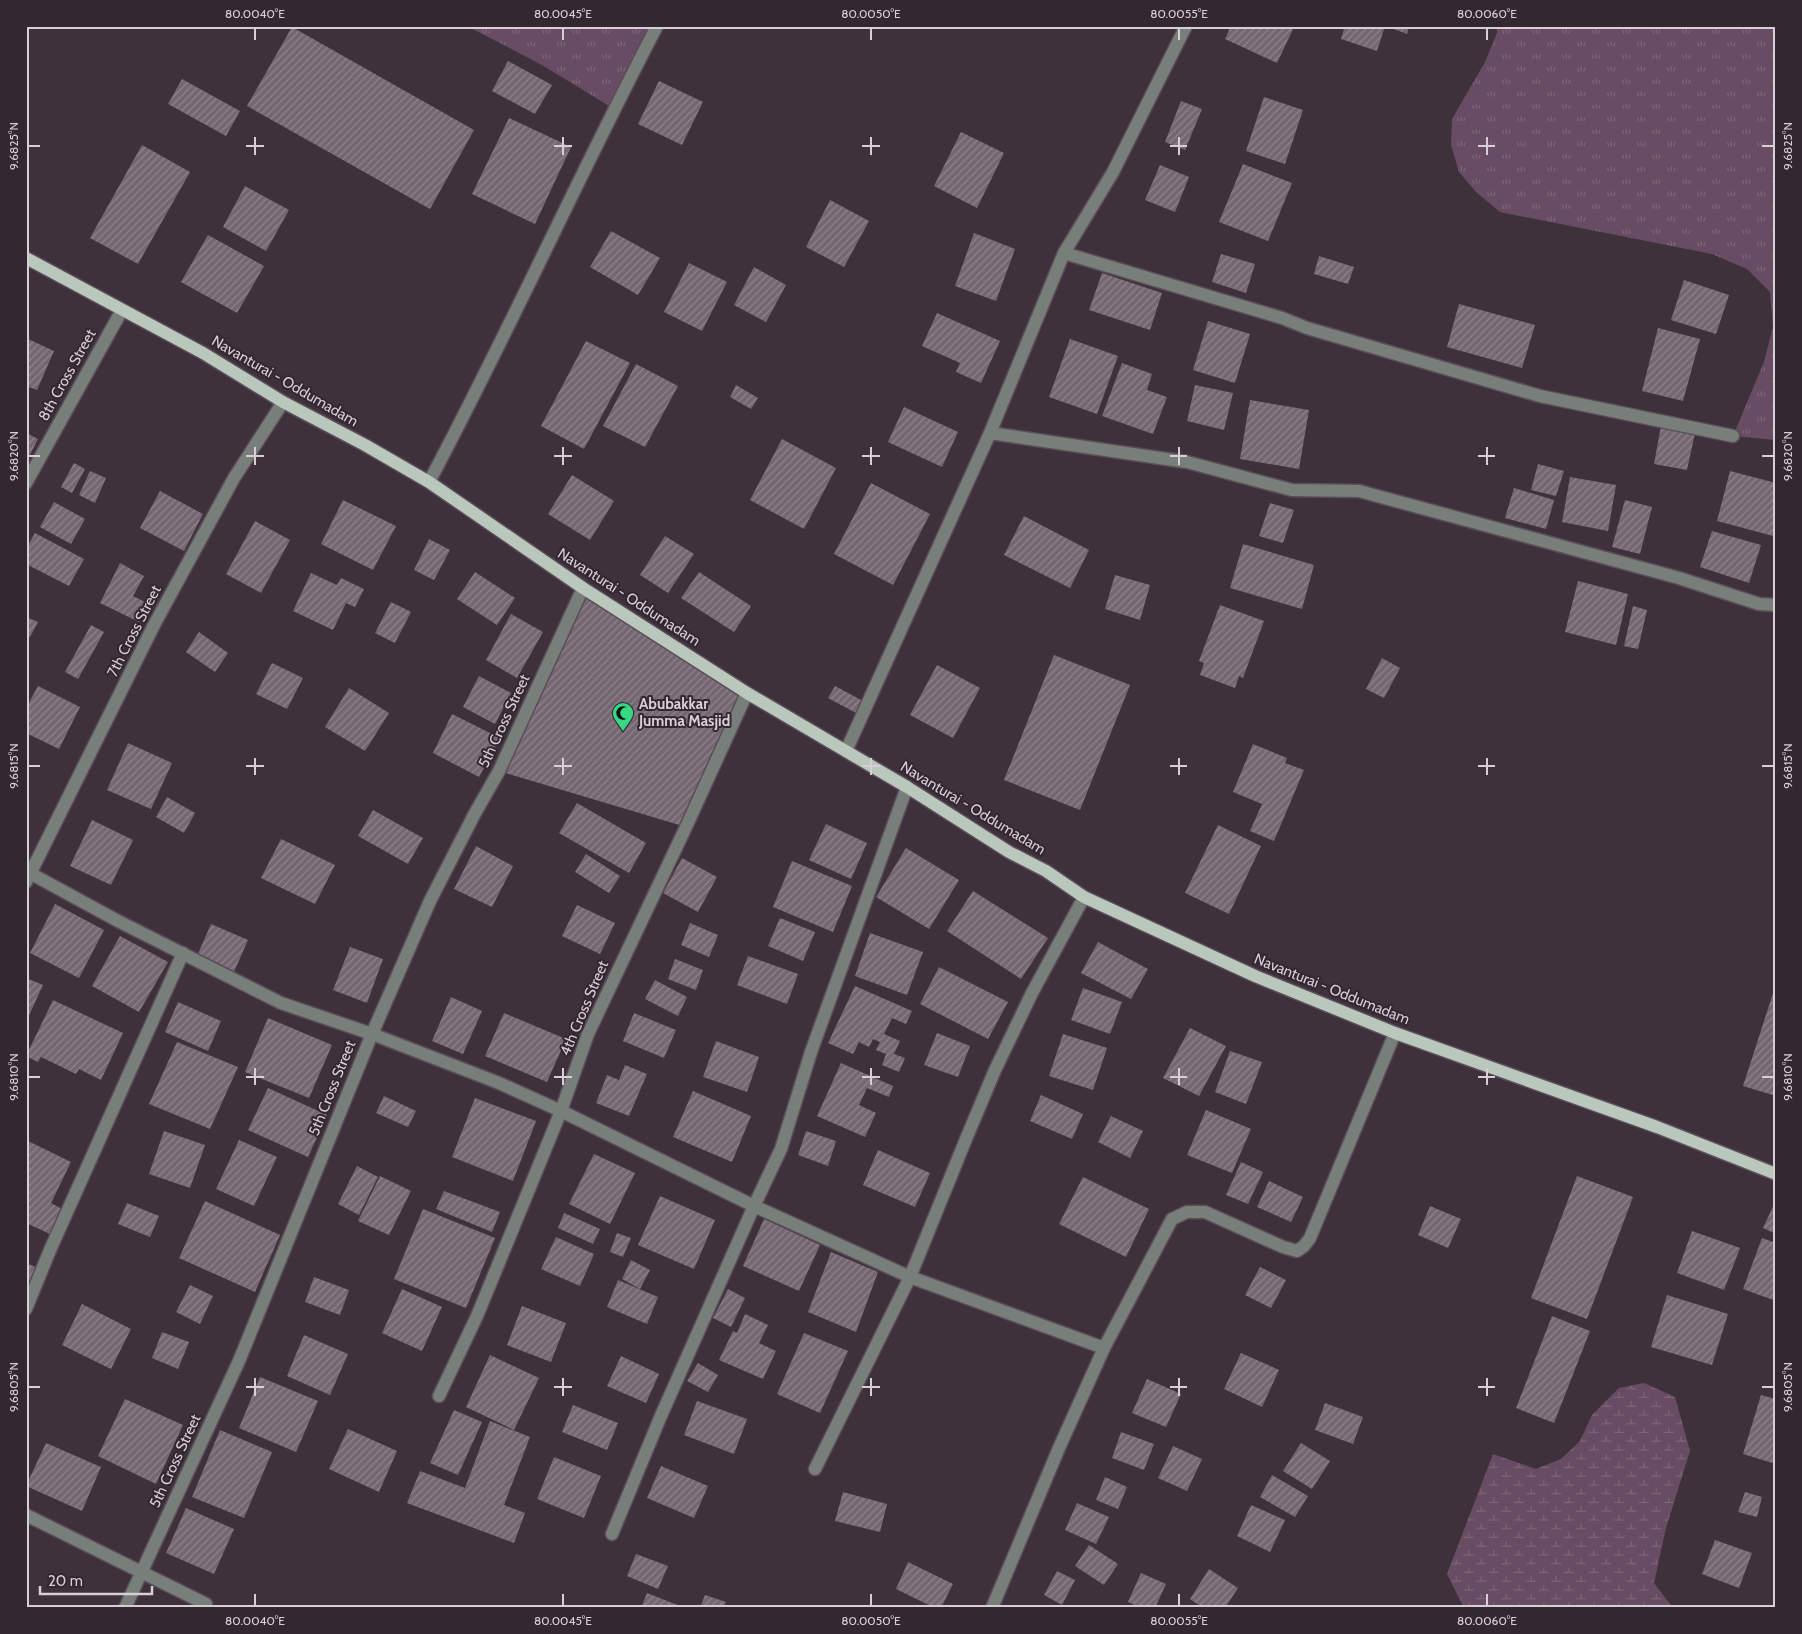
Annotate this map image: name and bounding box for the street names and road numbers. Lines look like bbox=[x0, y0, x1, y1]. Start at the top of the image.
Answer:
street label: 8th Cross Street bbox=[34, 326, 100, 424]
street label: Navanturai - Oddumadam bbox=[209, 332, 361, 430]
street label: Navanturai - Oddumadam bbox=[554, 544, 704, 650]
street label: 7th Cross Street bbox=[103, 582, 165, 680]
street label: 5th Cross Street bbox=[475, 671, 533, 771]
street label: Navanturai - Oddumadam bbox=[897, 758, 1049, 858]
street label: Navanturai - Oddumadam bbox=[1252, 950, 1412, 1028]
street label: 4th Cross Street bbox=[556, 958, 612, 1058]
street label: 5th Cross Street bbox=[305, 1038, 359, 1138]
street label: 5th Cross Street bbox=[146, 1411, 204, 1511]

